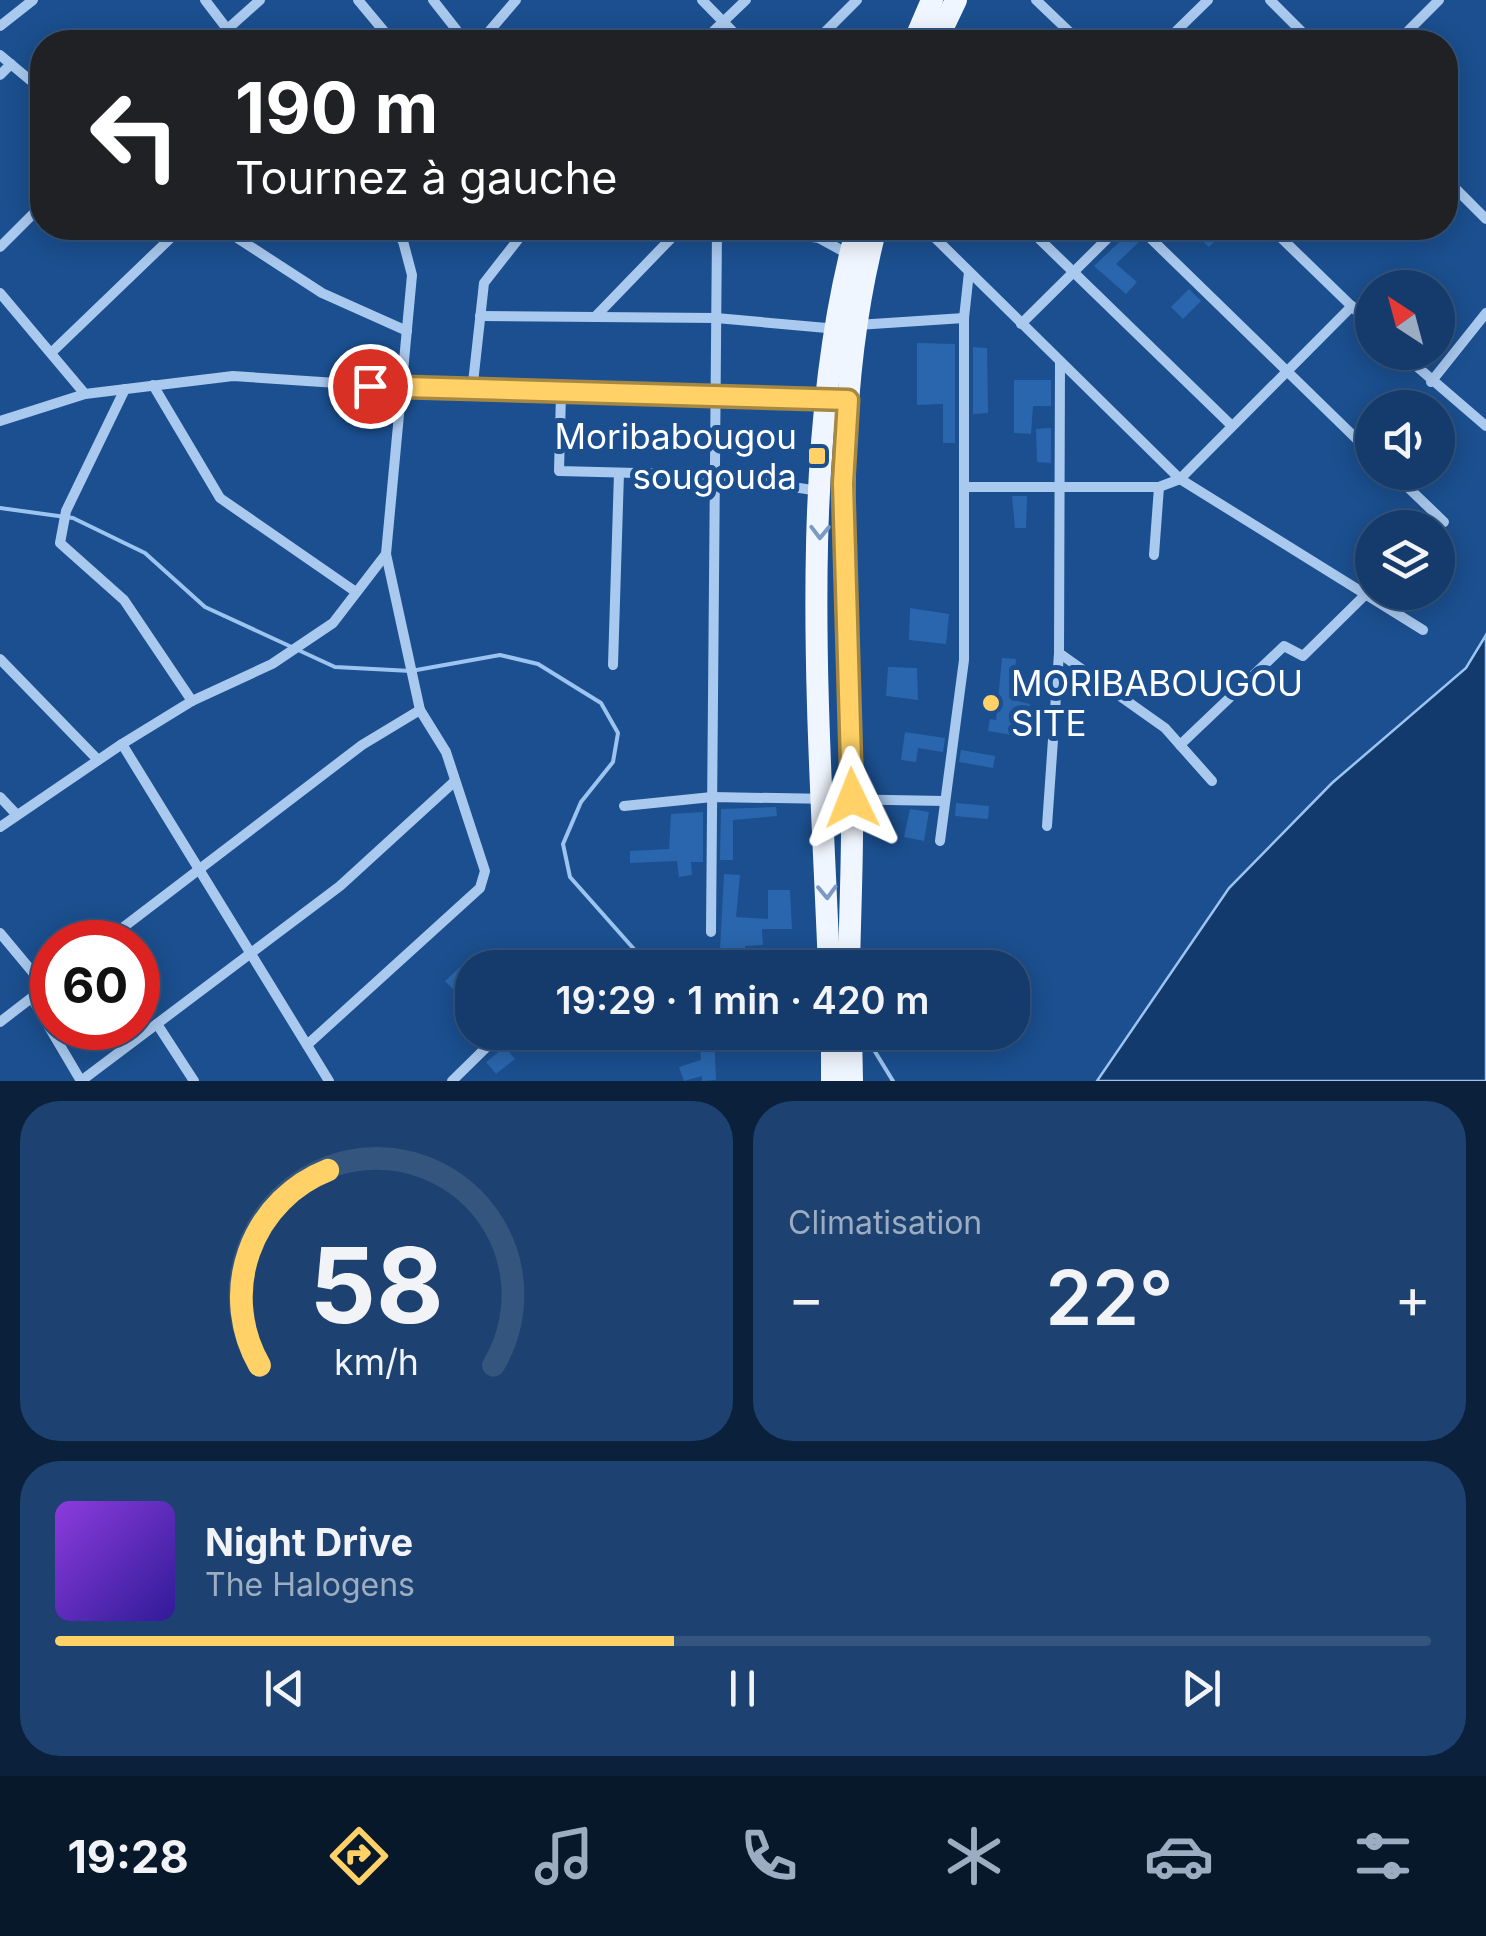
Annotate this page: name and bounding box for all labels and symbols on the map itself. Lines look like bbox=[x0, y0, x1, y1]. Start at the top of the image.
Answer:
north arrow bbox=[1355, 270, 1455, 370]
pin bbox=[328, 344, 413, 429]
place label: Moribabougou sougouda bbox=[555, 415, 797, 497]
marker: Moribabougou sougouda bbox=[806, 445, 828, 467]
one-way arrow bbox=[809, 524, 830, 540]
place label: MORIBABOUGOU SITE bbox=[1011, 662, 1303, 744]
marker: MORIBABOUGOU SITE bbox=[980, 692, 1002, 714]
position arrow bbox=[800, 746, 904, 850]
one-way arrow bbox=[816, 884, 837, 900]
speed limit sign: 60 bbox=[30, 920, 160, 1050]

